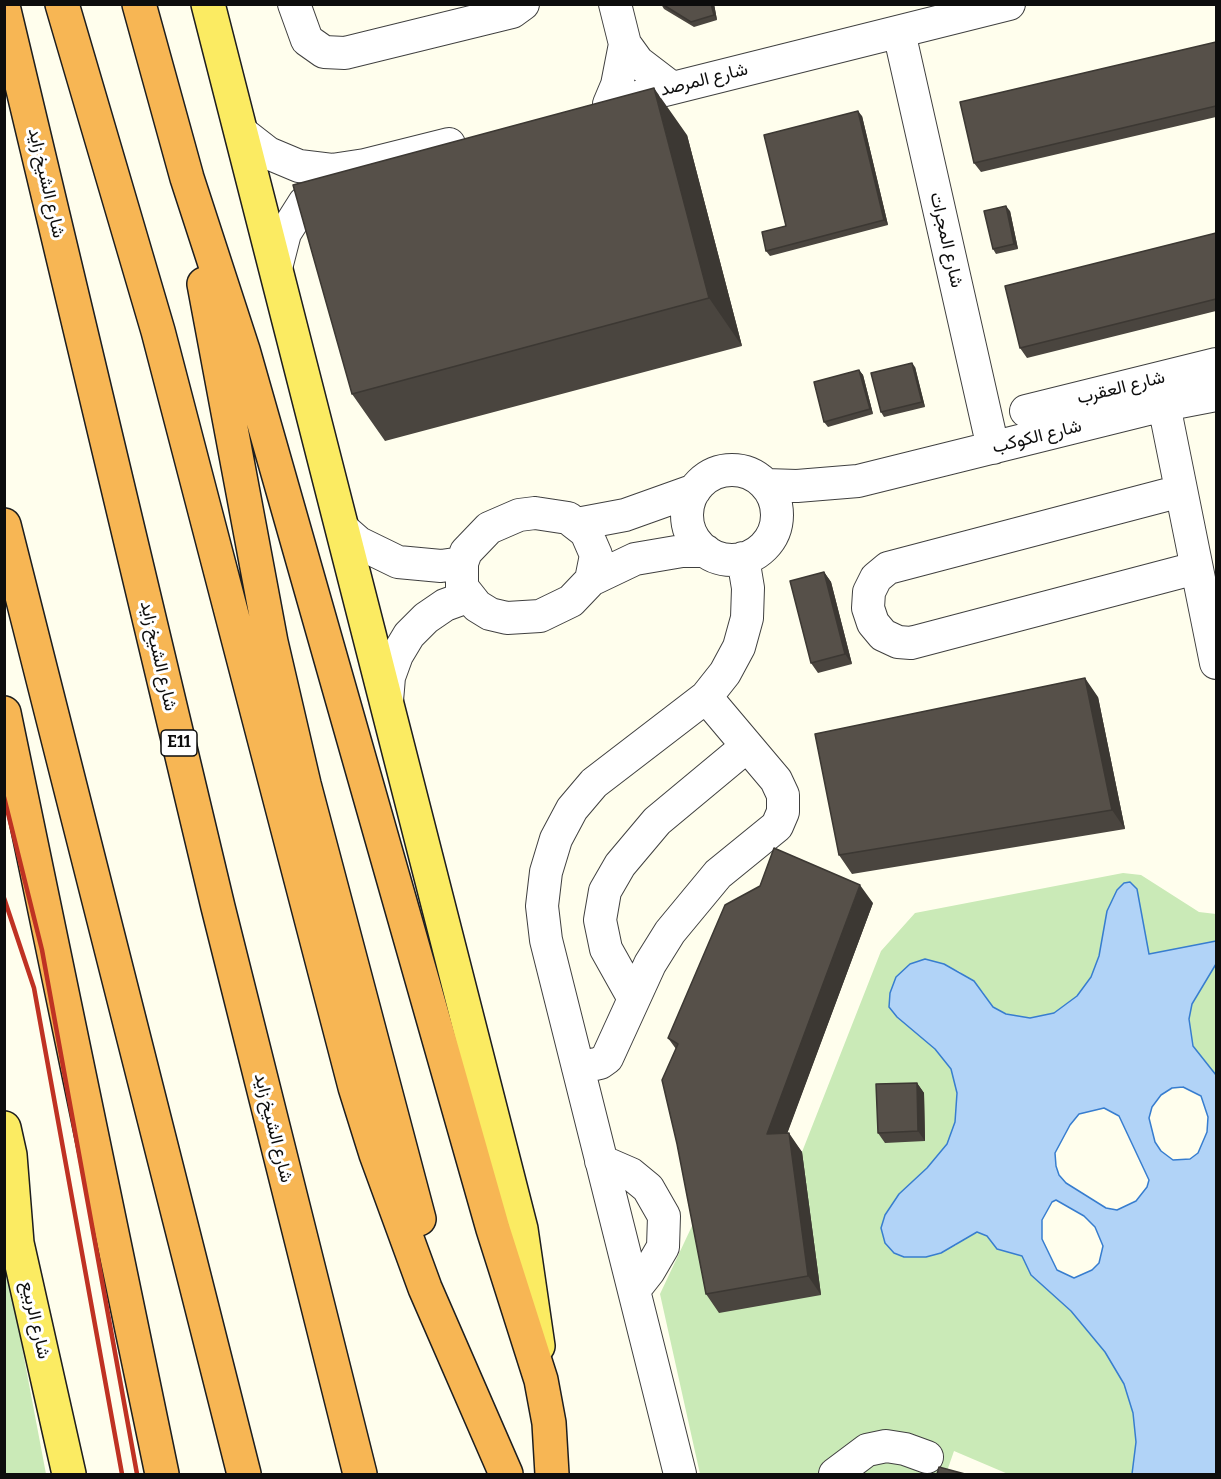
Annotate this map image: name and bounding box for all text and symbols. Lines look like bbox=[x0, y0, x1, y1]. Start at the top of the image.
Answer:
street label: شارع المرصد bbox=[658, 59, 750, 101]
street label: شارع الشيخ زايد bbox=[23, 126, 69, 240]
street label: شارع المجرات bbox=[925, 190, 967, 290]
street label: شارع العقرب bbox=[1075, 367, 1167, 409]
street label: شارع الكوكب bbox=[990, 416, 1084, 458]
street label: شارع الشيخ زايد bbox=[135, 599, 181, 713]
road number: E11 bbox=[161, 730, 197, 756]
street label: شارع الشيخ زايد bbox=[249, 1071, 297, 1185]
street label: شارع الربيع bbox=[16, 1279, 54, 1361]

